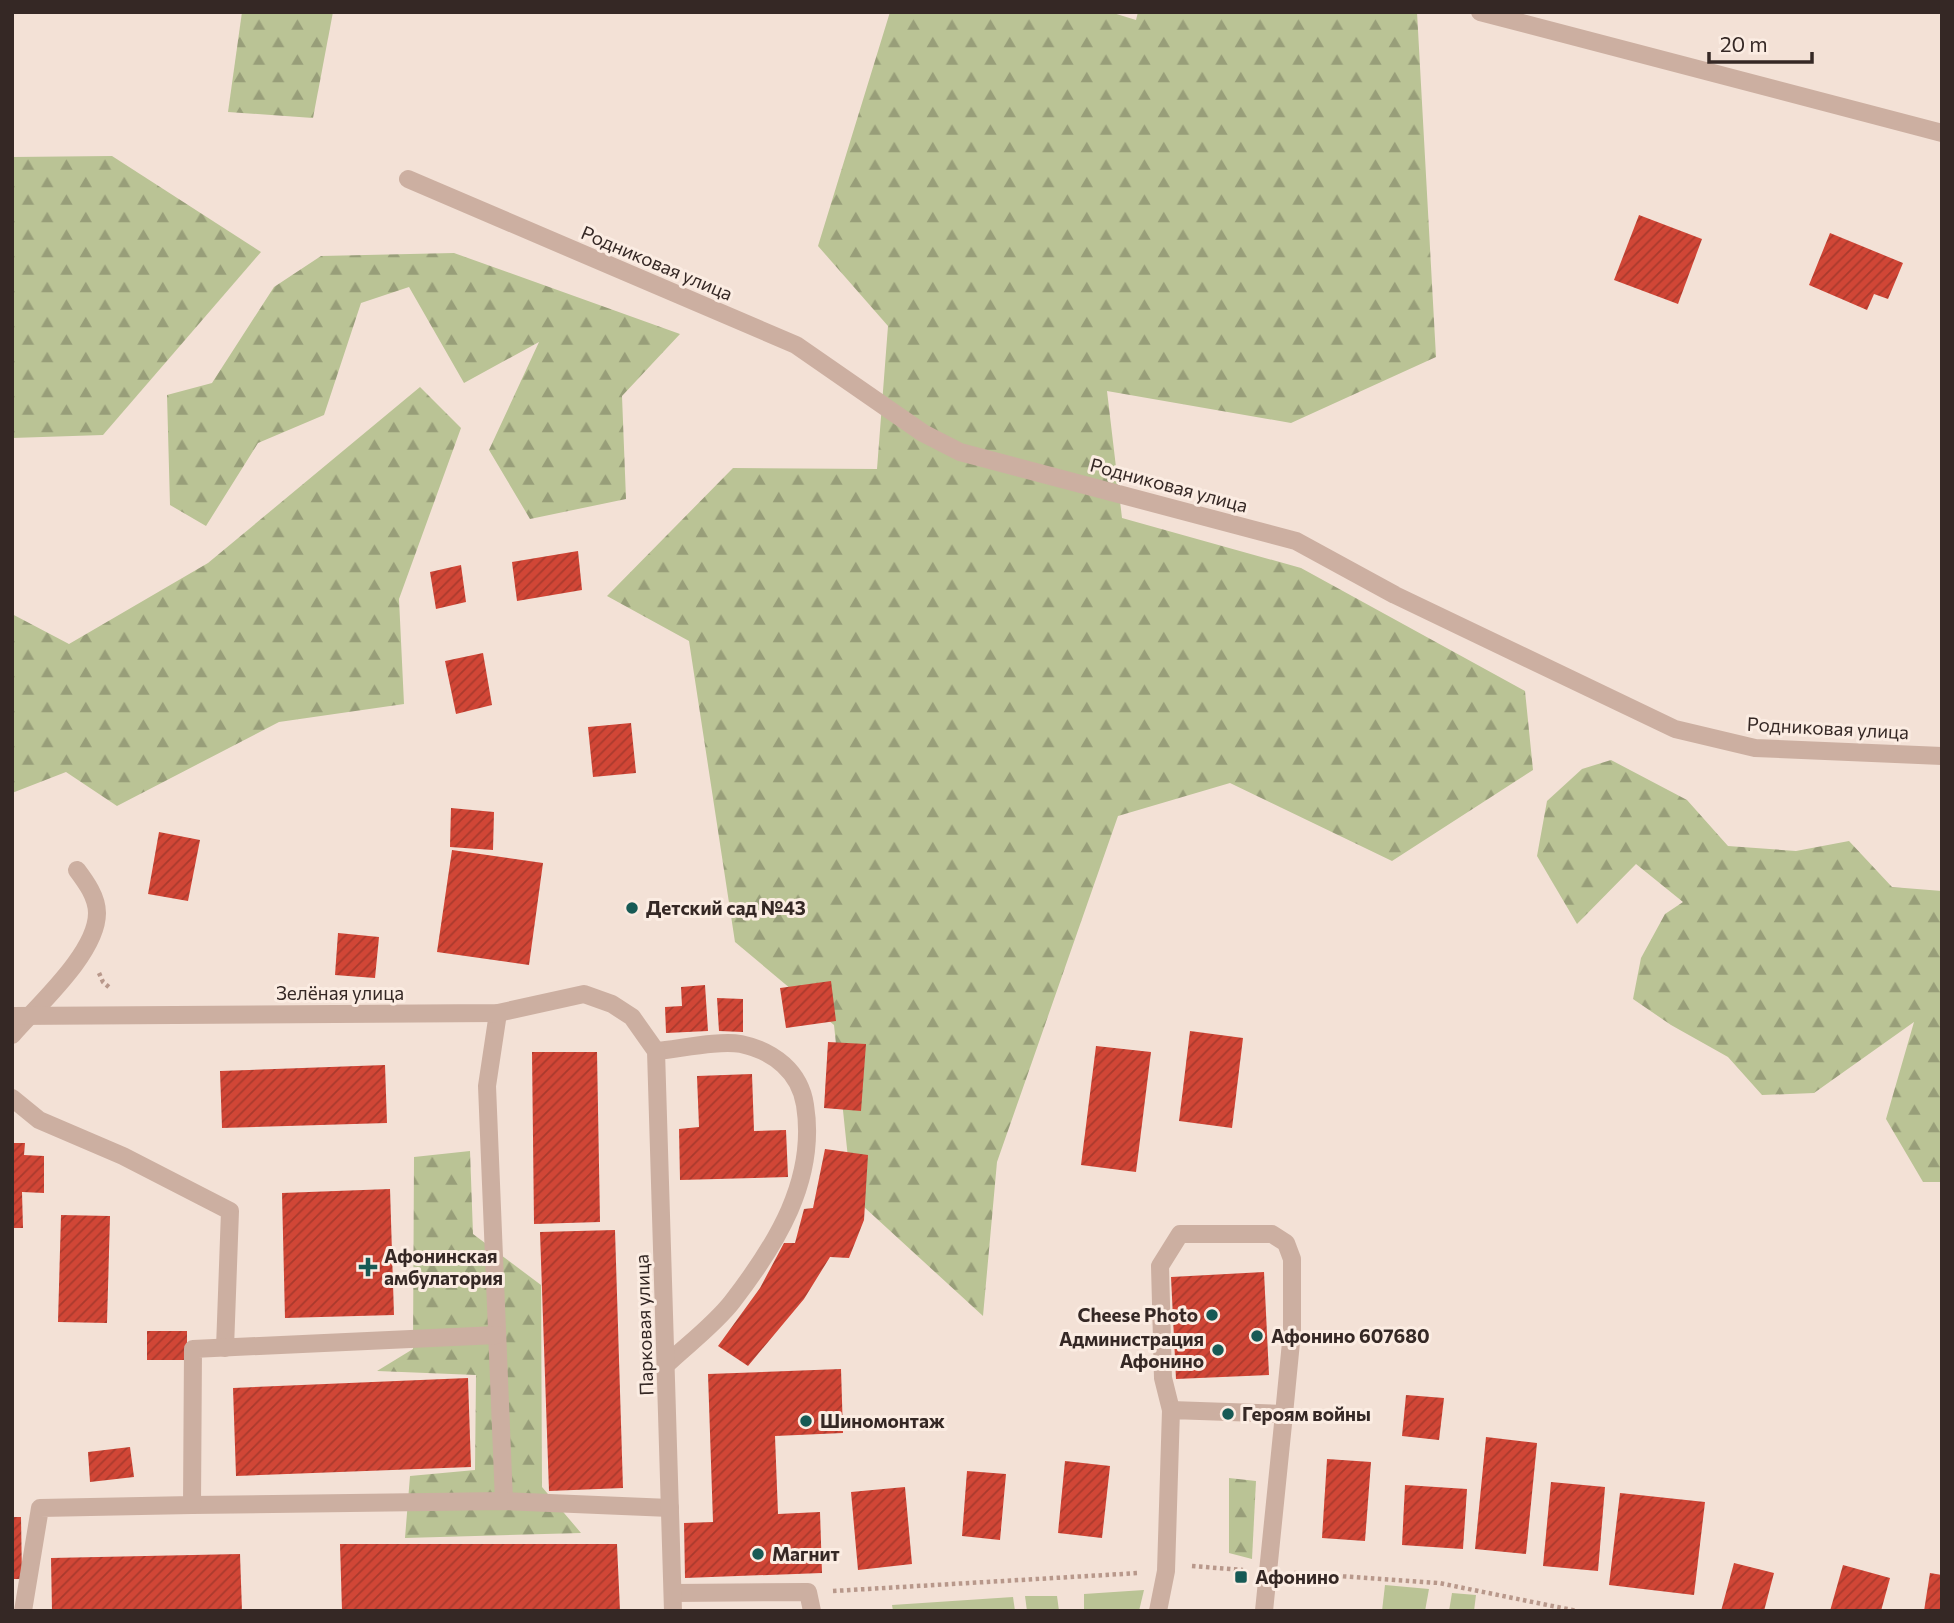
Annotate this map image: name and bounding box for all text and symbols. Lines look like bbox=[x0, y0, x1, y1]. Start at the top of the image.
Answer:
scale bar bbox=[1709, 21, 1812, 65]
text: 20 m bbox=[1720, 31, 1768, 56]
street label: Родниковая улица bbox=[578, 220, 736, 305]
street label: Родниковая улица bbox=[1088, 452, 1250, 517]
street label: Родниковая улица bbox=[1746, 712, 1910, 743]
place label: Детский сад №43 bbox=[646, 896, 806, 919]
marker: Детский сад №43 bbox=[624, 900, 640, 916]
street label: Зелёная улица bbox=[276, 981, 404, 1004]
place label: Афонинская амбулатория bbox=[384, 1244, 503, 1289]
street label: Парковая улица bbox=[630, 1254, 657, 1396]
marker: Афонинская амбулатория bbox=[358, 1257, 378, 1277]
place label: Cheese Photo bbox=[1078, 1303, 1198, 1326]
marker: Cheese Photo bbox=[1204, 1307, 1220, 1323]
place label: Афонино 607680 bbox=[1271, 1324, 1430, 1347]
place label: Администрация Афонино bbox=[1059, 1327, 1204, 1372]
marker: Афонино 607680 bbox=[1249, 1328, 1265, 1344]
marker: Администрация Афонино bbox=[1210, 1342, 1226, 1358]
place label: Героям войны bbox=[1242, 1402, 1371, 1425]
marker: Героям войны bbox=[1220, 1406, 1236, 1422]
place label: Шиномонтаж bbox=[820, 1409, 945, 1432]
marker: Шиномонтаж bbox=[798, 1413, 814, 1429]
place label: Магнит bbox=[772, 1542, 840, 1565]
marker: Магнит bbox=[750, 1546, 766, 1562]
place label: Афонино bbox=[1255, 1565, 1339, 1588]
marker: Афонино bbox=[1233, 1569, 1249, 1585]

